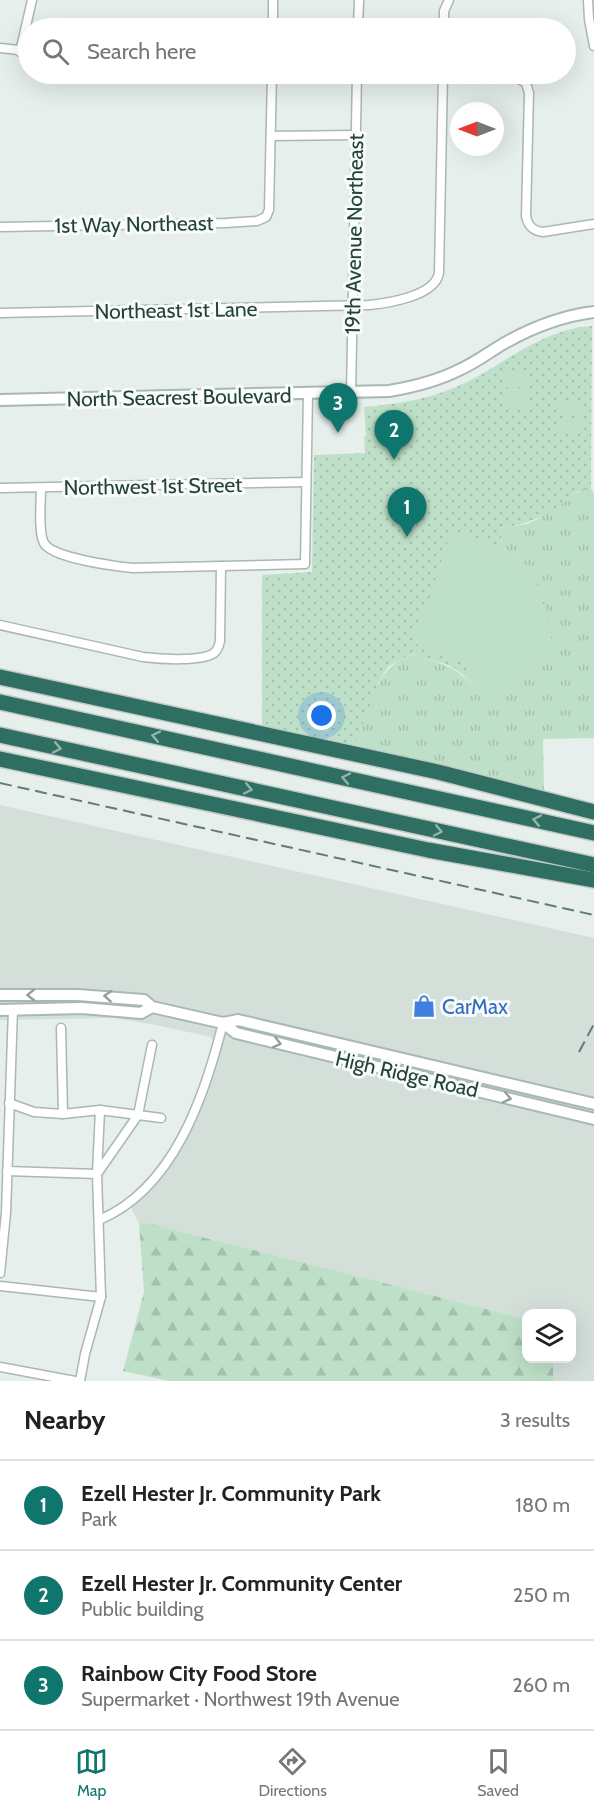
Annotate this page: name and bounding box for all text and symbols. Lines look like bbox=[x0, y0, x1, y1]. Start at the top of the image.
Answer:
search box bbox=[18, 18, 576, 84]
icon: search bbox=[39, 35, 72, 68]
text: Search here bbox=[87, 38, 196, 65]
north arrow bbox=[450, 102, 504, 156]
street label: 19th Avenue Northeast bbox=[340, 133, 368, 335]
street label: 1st Way Northeast bbox=[54, 210, 214, 238]
street label: Northeast 1st Lane bbox=[94, 296, 258, 324]
street label: North Seacrest Boulevard bbox=[66, 383, 292, 411]
pin: 3 bbox=[318, 384, 358, 433]
pin: 2 bbox=[374, 410, 414, 460]
street label: Northwest 1st Street bbox=[63, 472, 243, 500]
pin: 1 bbox=[388, 488, 426, 537]
your location bbox=[307, 701, 336, 730]
one-way arrow bbox=[151, 730, 161, 743]
one-way arrow bbox=[52, 740, 62, 753]
one-way arrow bbox=[342, 772, 352, 785]
one-way arrow bbox=[242, 782, 252, 795]
one-way arrow bbox=[532, 814, 542, 827]
one-way arrow bbox=[433, 823, 443, 836]
one-way arrow bbox=[26, 989, 35, 1001]
one-way arrow bbox=[104, 990, 113, 1003]
shop icon: CarMax bbox=[411, 993, 437, 1019]
place label: CarMax bbox=[442, 994, 508, 1019]
one-way arrow bbox=[272, 1036, 282, 1049]
street label: High Ridge Road bbox=[333, 1045, 481, 1103]
one-way arrow bbox=[502, 1091, 512, 1104]
map controls bbox=[522, 1309, 576, 1363]
button: layers bbox=[522, 1309, 576, 1363]
text: Nearby bbox=[24, 1404, 105, 1436]
text: 3 results bbox=[500, 1408, 570, 1432]
text: Ezell Hester Jr. Community Park bbox=[81, 1480, 381, 1507]
text: 1 bbox=[40, 1493, 47, 1517]
text: 180 m bbox=[515, 1493, 570, 1517]
text: Park bbox=[81, 1507, 117, 1531]
text: Ezell Hester Jr. Community Center bbox=[81, 1570, 402, 1597]
text: 2 bbox=[38, 1583, 49, 1607]
text: 250 m bbox=[513, 1583, 570, 1607]
text: Public building bbox=[81, 1597, 203, 1621]
text: Rainbow City Food Store bbox=[81, 1660, 317, 1687]
text: 3 bbox=[38, 1673, 49, 1697]
text: 260 m bbox=[512, 1673, 570, 1697]
text: Supermarket · Northwest 19th Avenue bbox=[81, 1687, 400, 1711]
tab: Map bbox=[75, 1745, 108, 1800]
tab: Directions bbox=[259, 1745, 327, 1800]
tab: Saved bbox=[477, 1745, 519, 1800]

